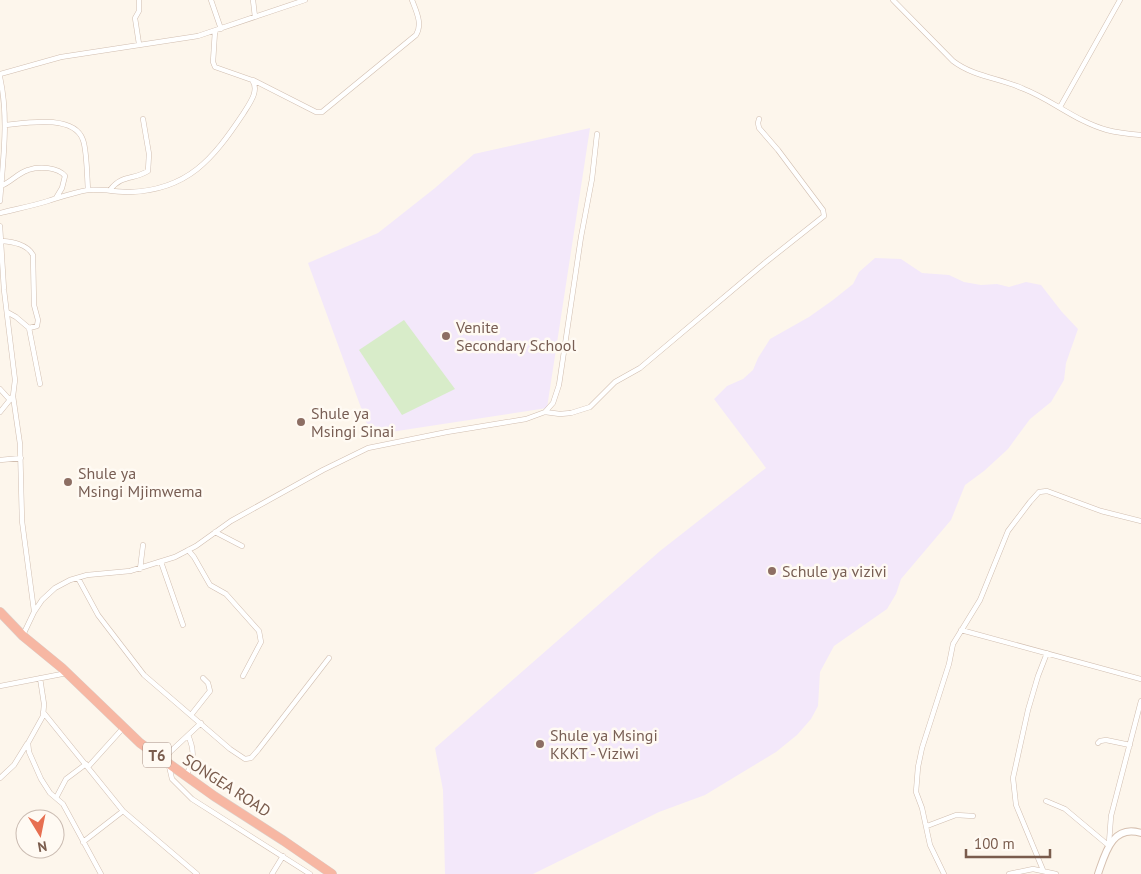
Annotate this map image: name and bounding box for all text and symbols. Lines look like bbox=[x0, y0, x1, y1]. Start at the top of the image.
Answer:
place label: Venite Secondary School bbox=[455, 317, 576, 355]
marker: Venite Secondary School bbox=[440, 330, 452, 342]
place label: Shule ya Msingi Sinai bbox=[311, 403, 394, 441]
marker: Shule ya Msingi Sinai bbox=[295, 416, 307, 428]
place label: Shule ya Msingi Mjimwema bbox=[78, 463, 202, 501]
marker: Shule ya Msingi Mjimwema bbox=[62, 476, 74, 488]
place label: Schule ya vizivi bbox=[782, 561, 887, 581]
marker: Schule ya vizivi bbox=[766, 565, 778, 577]
place label: Shule ya Msingi KKKT - Viziwi bbox=[550, 725, 658, 763]
marker: Shule ya Msingi KKKT - Viziwi bbox=[534, 738, 546, 750]
road number: T6 bbox=[143, 742, 171, 768]
street label: SONGEA ROAD bbox=[179, 749, 275, 821]
north arrow bbox=[15, 809, 65, 859]
scale bar bbox=[966, 826, 1050, 858]
text: 100 m bbox=[974, 834, 1015, 853]
text: N bbox=[36, 837, 48, 856]

